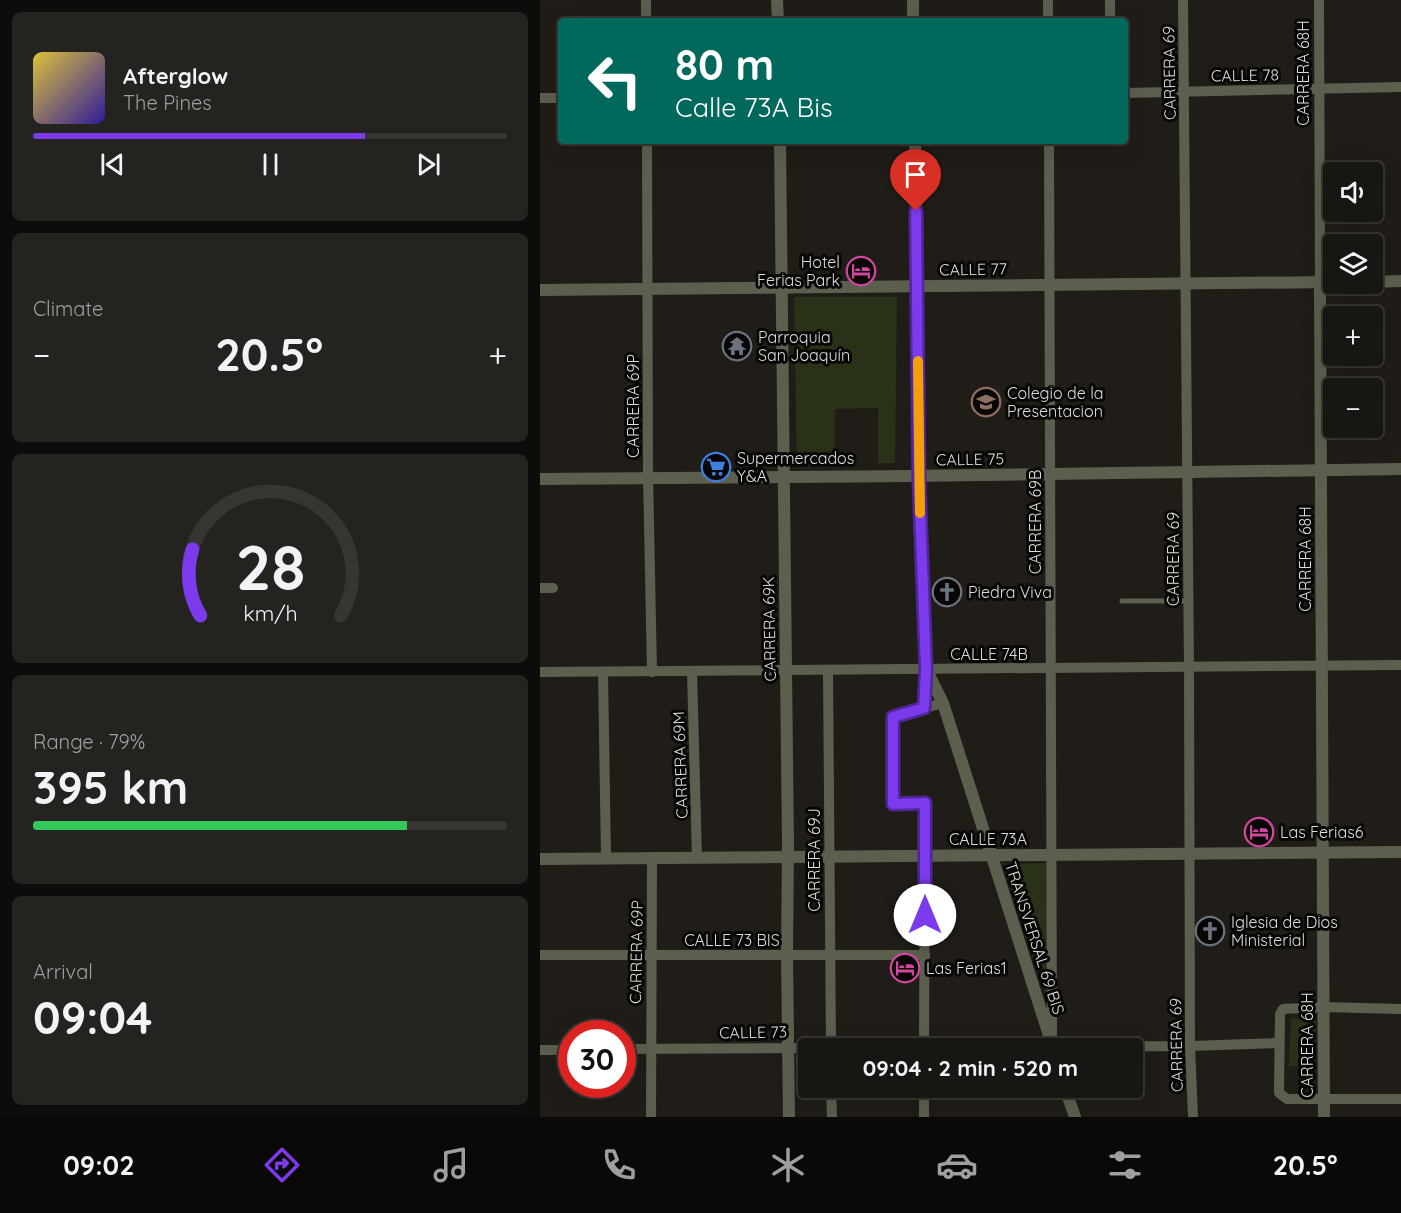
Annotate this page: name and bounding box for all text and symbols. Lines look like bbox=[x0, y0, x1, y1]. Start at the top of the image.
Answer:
street label: CARRERA 68H bbox=[1293, 20, 1313, 126]
street label: CARRERA 69 bbox=[1158, 26, 1180, 120]
text: 80 m bbox=[675, 38, 774, 91]
icon: left bbox=[576, 42, 654, 120]
text: Afterglow bbox=[123, 62, 228, 90]
street label: CALLE 78 bbox=[1211, 64, 1279, 86]
text: The Pines bbox=[123, 90, 212, 115]
text: Calle 73A Bis bbox=[675, 90, 833, 124]
icon: previous bbox=[96, 148, 129, 181]
icon: pause bbox=[254, 148, 287, 181]
icon: next bbox=[412, 148, 445, 181]
pin bbox=[890, 149, 941, 211]
icon: arrive bbox=[899, 158, 932, 191]
map controls bbox=[1323, 162, 1383, 438]
button: sound bbox=[1323, 162, 1383, 222]
button: layers bbox=[1323, 234, 1383, 294]
place label: Hotel Ferias Park bbox=[757, 252, 840, 290]
hotel icon: Hotel Ferias Park bbox=[845, 255, 877, 287]
street label: CALLE 77 bbox=[939, 258, 1007, 280]
text: Climate bbox=[33, 296, 103, 321]
button: + bbox=[1323, 306, 1383, 366]
text: 20.5° bbox=[215, 326, 323, 382]
place label: Parroquia San Joaquín bbox=[758, 327, 850, 365]
temple icon: Parroquia San Joaquín bbox=[721, 330, 753, 362]
text: − bbox=[33, 334, 50, 375]
text: + bbox=[488, 334, 507, 375]
street label: CARRERA 69P bbox=[623, 354, 643, 458]
button: − bbox=[1323, 378, 1383, 438]
place label: Colegio de la Presentacion bbox=[1007, 383, 1104, 421]
school or university icon: Colegio de la Presentacion bbox=[970, 386, 1002, 418]
place label: Supermercados Y&A bbox=[737, 448, 854, 486]
street label: CALLE 75 bbox=[936, 448, 1004, 470]
supermarket icon: Supermercados Y&A bbox=[700, 451, 732, 483]
street label: CARRERA 69B bbox=[1025, 470, 1045, 574]
street label: CARRERA 68H bbox=[1295, 506, 1315, 612]
street label: CARRERA 69 bbox=[1163, 512, 1183, 606]
text: 28 bbox=[235, 528, 305, 606]
street label: CARRERA 69K bbox=[758, 576, 780, 682]
church icon: Piedra Viva bbox=[931, 576, 963, 608]
place label: Piedra Viva bbox=[968, 582, 1052, 602]
text: km/h bbox=[243, 600, 297, 626]
street label: CALLE 74B bbox=[950, 644, 1028, 664]
street label: CARRERA 69M bbox=[668, 711, 692, 819]
text: Range · 79% bbox=[33, 729, 145, 754]
text: 395 km bbox=[33, 759, 188, 815]
street label: CARRERA 69J bbox=[804, 808, 824, 912]
hotel icon: Las Ferias6 bbox=[1243, 816, 1275, 848]
place label: Las Ferias6 bbox=[1280, 822, 1364, 842]
street label: CALLE 73A bbox=[949, 829, 1027, 849]
street label: TRANSVERSAL 69 BIS bbox=[1001, 859, 1069, 1017]
position arrow bbox=[893, 883, 957, 947]
street label: CARRERA 69P bbox=[625, 900, 647, 1004]
place label: Iglesia de Dios Ministerial bbox=[1231, 912, 1338, 950]
church icon: Iglesia de Dios Ministerial bbox=[1194, 915, 1226, 947]
street label: CALLE 73 BIS bbox=[684, 930, 780, 950]
hotel icon: Las Ferias1 bbox=[889, 952, 921, 984]
place label: Las Ferias1 bbox=[926, 958, 1007, 978]
text: Arrival bbox=[33, 959, 93, 984]
text: 09:04 bbox=[33, 989, 153, 1045]
street label: CARRERA 68H bbox=[1297, 992, 1317, 1098]
street label: CARRERA 69 bbox=[1165, 998, 1187, 1092]
speed limit sign: 30 bbox=[558, 1020, 636, 1098]
street label: CALLE 73 bbox=[719, 1021, 787, 1043]
text: 09:04 · 2 min · 520 m bbox=[863, 1054, 1078, 1082]
icon: directions bbox=[261, 1144, 303, 1186]
icon: music bbox=[430, 1144, 472, 1186]
icon: phone bbox=[598, 1144, 640, 1186]
icon: climate bbox=[767, 1144, 809, 1186]
icon: car bbox=[936, 1144, 978, 1186]
icon: filters bbox=[1104, 1144, 1146, 1186]
text: 09:02 bbox=[63, 1148, 135, 1182]
text: 20.5° bbox=[1273, 1148, 1338, 1182]

